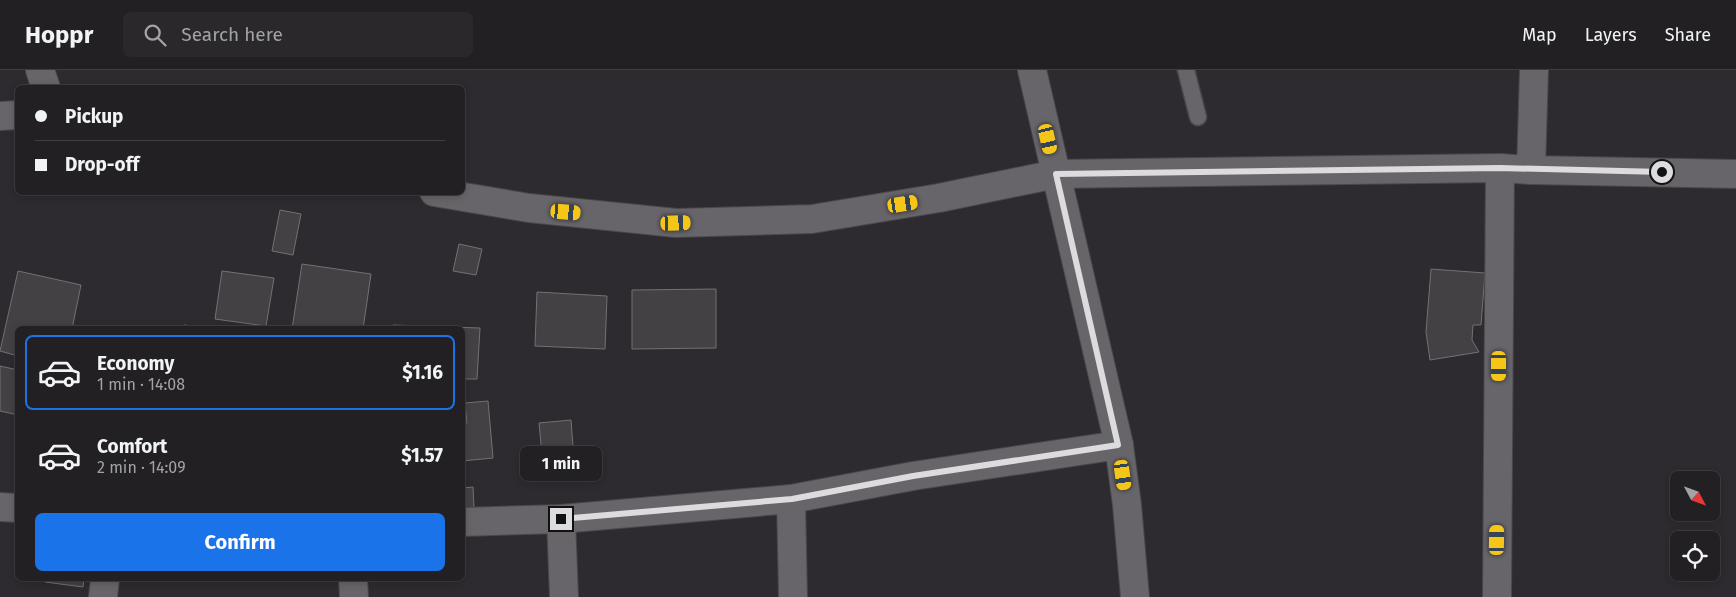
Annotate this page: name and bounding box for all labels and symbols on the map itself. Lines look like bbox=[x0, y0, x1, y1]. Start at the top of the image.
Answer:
car bbox=[1037, 123, 1058, 155]
route start bbox=[1651, 161, 1673, 183]
car bbox=[887, 194, 918, 214]
car bbox=[550, 203, 581, 221]
car bbox=[660, 215, 691, 231]
car bbox=[1491, 351, 1506, 381]
callout: 1 min bbox=[520, 446, 602, 482]
car bbox=[1113, 459, 1132, 491]
north arrow bbox=[1670, 471, 1720, 521]
route end bbox=[550, 508, 572, 530]
car bbox=[1489, 525, 1504, 555]

